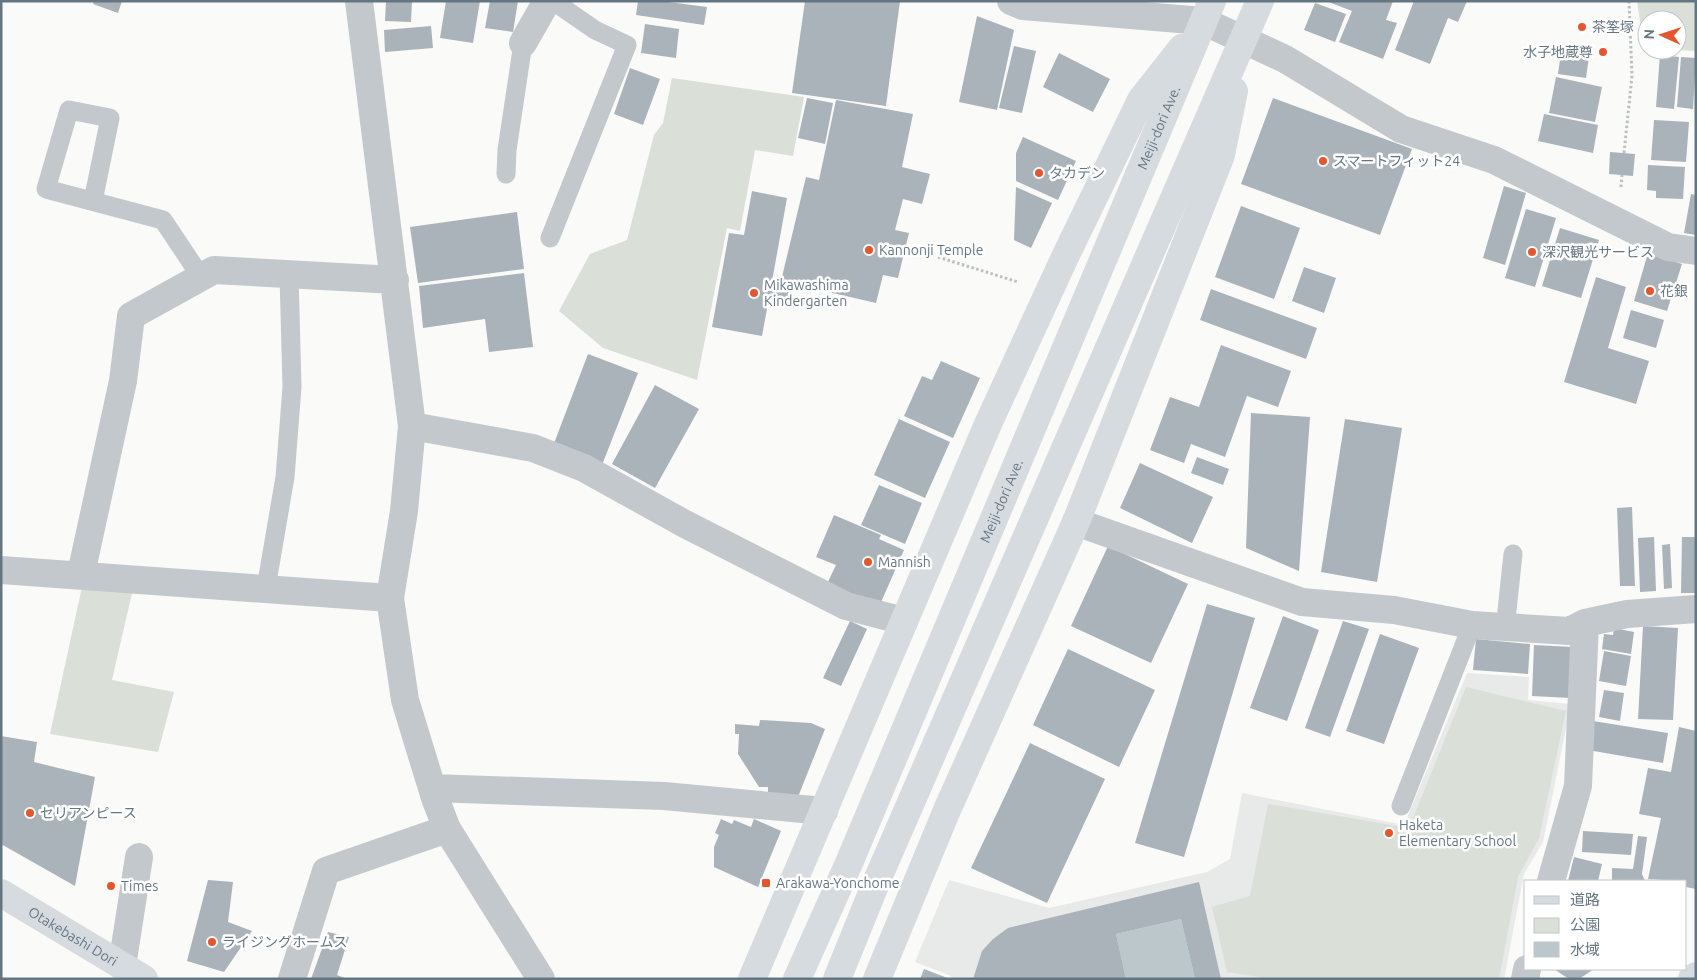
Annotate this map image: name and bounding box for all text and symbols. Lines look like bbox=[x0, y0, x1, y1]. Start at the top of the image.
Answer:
north arrow bbox=[1637, 10, 1687, 60]
place label: 茶筌塚 bbox=[1592, 19, 1634, 35]
marker: 茶筌塚 bbox=[1576, 21, 1588, 33]
text: N bbox=[1641, 29, 1657, 40]
place label: 水子地蔵尊 bbox=[1523, 44, 1593, 60]
marker: 水子地蔵尊 bbox=[1597, 46, 1609, 58]
street label: Meiji-dori Ave. bbox=[1134, 83, 1183, 172]
place label: スマートフィット24 bbox=[1333, 153, 1460, 169]
marker: スマートフィット24 bbox=[1317, 155, 1329, 167]
place label: タカデン bbox=[1049, 165, 1105, 181]
marker: タカデン bbox=[1033, 167, 1045, 179]
place label: Kannonji Temple bbox=[879, 242, 983, 258]
marker: Kannonji Temple bbox=[863, 244, 875, 256]
place label: 深沢観光サービス bbox=[1542, 244, 1654, 260]
marker: 深沢観光サービス bbox=[1526, 246, 1538, 258]
place label: Mikawashima Kindergarten bbox=[764, 277, 849, 309]
place label: 花銀 bbox=[1660, 283, 1688, 299]
marker: 花銀 bbox=[1644, 285, 1656, 297]
marker: Mikawashima Kindergarten bbox=[748, 287, 760, 299]
street label: Meiji-dori Ave. bbox=[977, 457, 1026, 545]
place label: Mannish bbox=[878, 554, 931, 570]
marker: Mannish bbox=[862, 556, 874, 568]
place label: セリアンピース bbox=[40, 805, 137, 821]
marker: セリアンピース bbox=[24, 807, 36, 819]
place label: Haketa Elementary School bbox=[1399, 817, 1517, 849]
marker: Haketa Elementary School bbox=[1383, 827, 1395, 839]
place label: Arakawa-Yonchome bbox=[776, 875, 900, 891]
marker: Arakawa-Yonchome bbox=[760, 877, 772, 889]
place label: Times bbox=[121, 878, 158, 894]
marker: Times bbox=[105, 880, 117, 892]
legend bbox=[1524, 880, 1687, 970]
text: 道路 bbox=[1570, 891, 1600, 908]
street label: Otakebashi Dori bbox=[26, 903, 120, 969]
text: 公園 bbox=[1570, 916, 1600, 933]
place label: ライジングホームス bbox=[222, 934, 348, 950]
marker: ライジングホームス bbox=[206, 936, 218, 948]
text: 水域 bbox=[1570, 941, 1600, 958]

